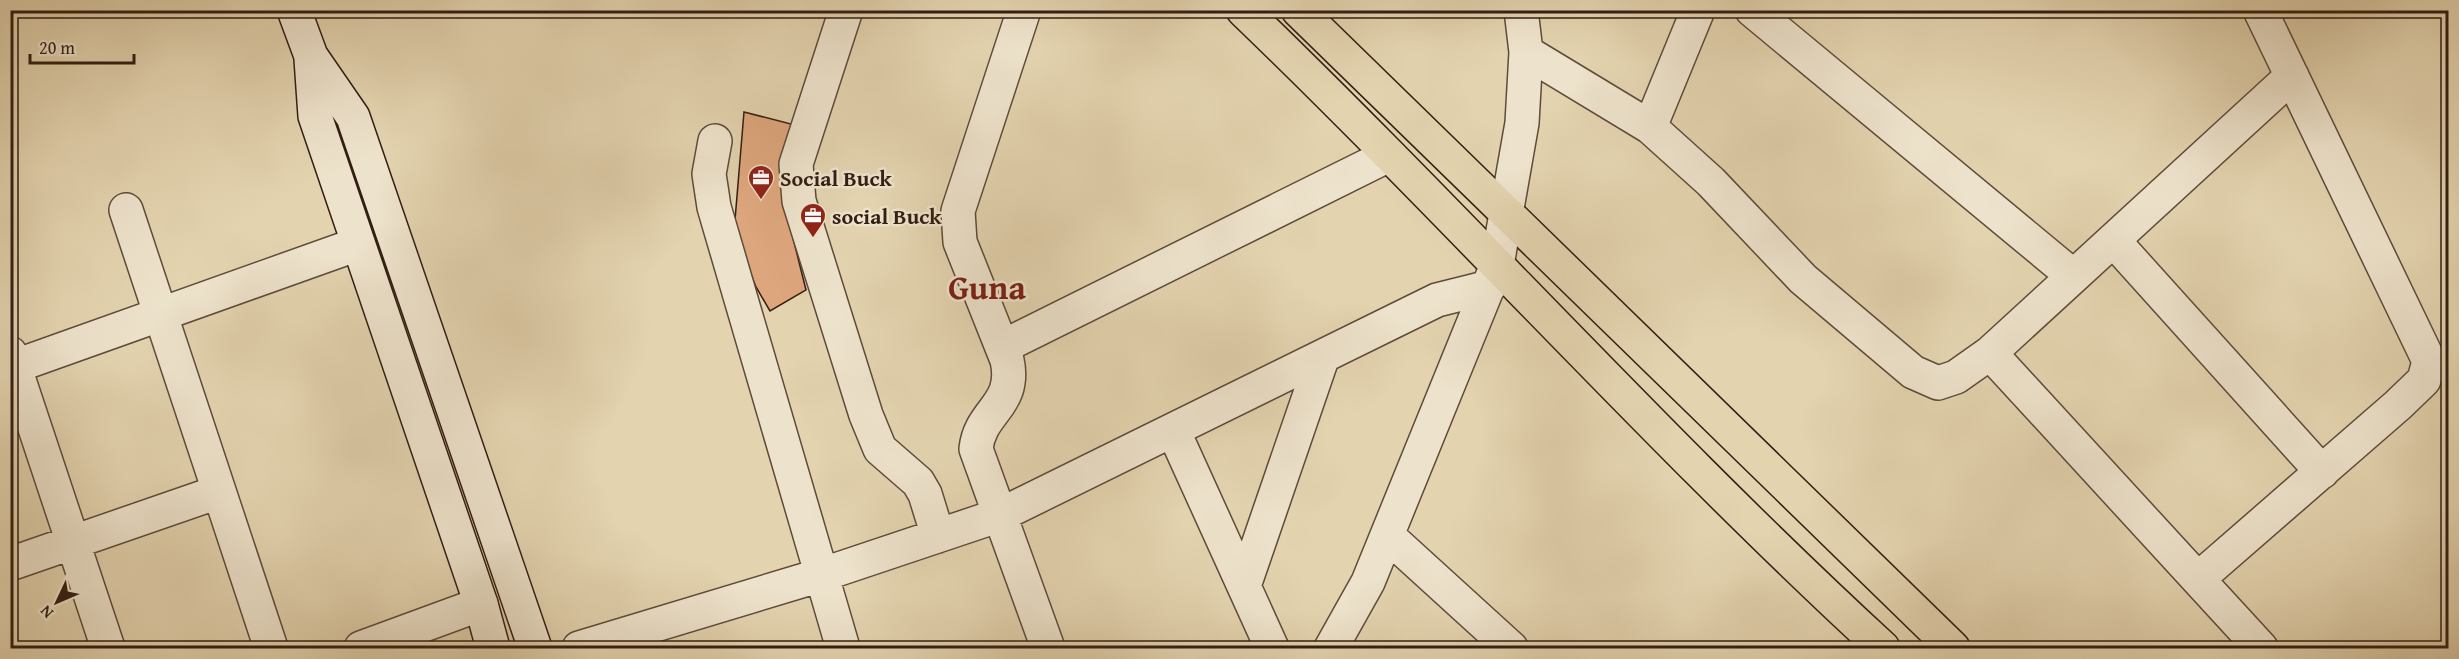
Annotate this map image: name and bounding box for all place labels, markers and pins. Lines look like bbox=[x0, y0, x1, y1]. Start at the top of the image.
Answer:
place label: Social Buck bbox=[780, 162, 892, 194]
office icon: Social Buck bbox=[746, 163, 776, 201]
place label: social Buck bbox=[832, 200, 942, 232]
office icon: social Buck bbox=[798, 201, 828, 239]

